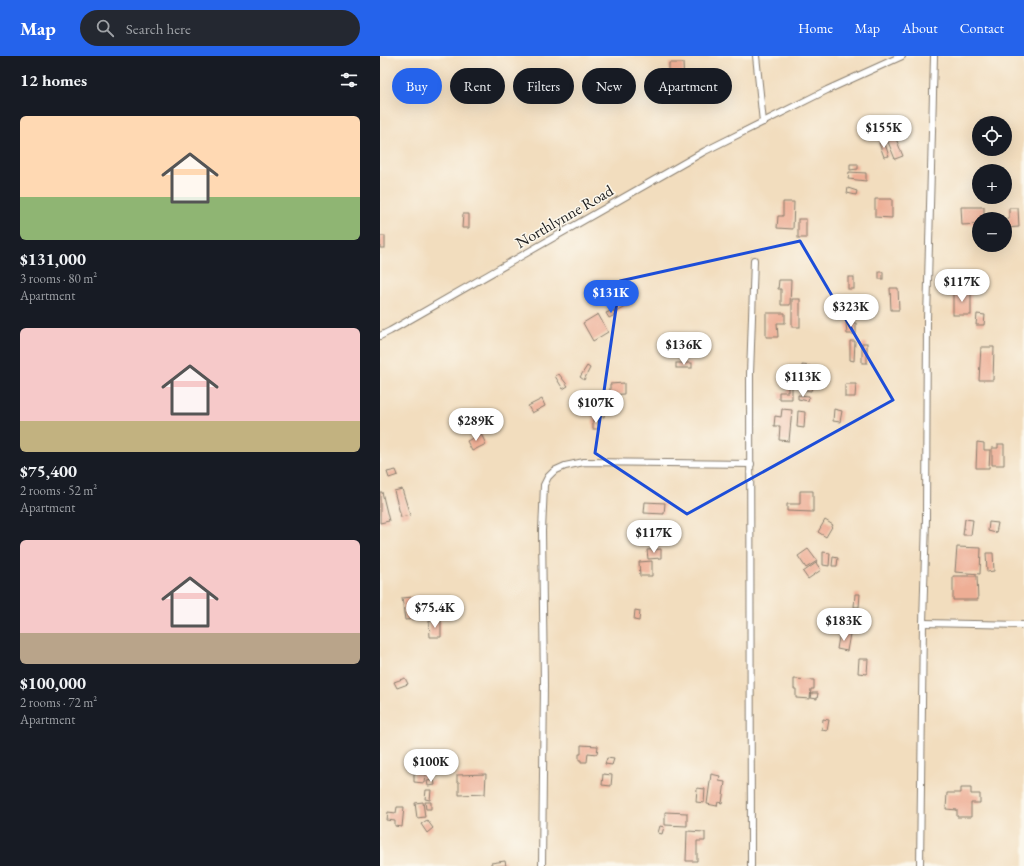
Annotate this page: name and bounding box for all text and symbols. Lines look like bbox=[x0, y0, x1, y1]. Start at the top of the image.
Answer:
search box bbox=[80, 10, 360, 46]
text: Map bbox=[20, 16, 56, 41]
icon: search bbox=[94, 17, 116, 39]
text: Search here bbox=[126, 19, 191, 38]
text: Home bbox=[798, 19, 833, 37]
text: Map bbox=[855, 19, 880, 37]
text: About bbox=[902, 19, 938, 37]
text: Contact bbox=[960, 19, 1004, 37]
chip: Buy bbox=[392, 68, 442, 104]
chip: Rent bbox=[450, 68, 505, 104]
chip: Filters bbox=[513, 68, 574, 104]
chip: New bbox=[582, 68, 636, 104]
chip: Apartment bbox=[644, 68, 732, 104]
text: 12 homes bbox=[20, 69, 87, 91]
icon: filters bbox=[338, 69, 360, 91]
pin: $155K bbox=[856, 115, 912, 149]
map controls bbox=[972, 116, 1012, 252]
button: locate bbox=[972, 116, 1012, 156]
text: $155K bbox=[866, 119, 902, 136]
icon: home bbox=[154, 142, 226, 214]
button: + bbox=[972, 164, 1012, 204]
street label: Northlynne Road bbox=[511, 179, 618, 253]
button: − bbox=[972, 212, 1012, 252]
text: $131,000 bbox=[20, 248, 86, 270]
pin: $117K bbox=[934, 269, 990, 303]
text: 3 rooms · 80 m² bbox=[20, 270, 97, 287]
text: $117K bbox=[944, 273, 980, 290]
pin: $131K bbox=[583, 280, 639, 314]
text: $131K bbox=[593, 284, 629, 301]
text: Apartment bbox=[20, 287, 75, 304]
pin: $323K bbox=[823, 294, 879, 328]
text: $323K bbox=[833, 298, 869, 315]
pin: $136K bbox=[656, 332, 712, 366]
text: $136K bbox=[666, 336, 702, 353]
icon: home bbox=[154, 354, 226, 426]
pin: $113K bbox=[775, 364, 831, 398]
text: $113K bbox=[785, 368, 821, 385]
pin: $107K bbox=[568, 390, 624, 424]
text: $107K bbox=[578, 394, 614, 411]
pin: $289K bbox=[448, 408, 504, 442]
text: $289K bbox=[458, 412, 494, 429]
text: $75,400 bbox=[20, 460, 77, 482]
text: 2 rooms · 52 m² bbox=[20, 482, 97, 499]
text: Apartment bbox=[20, 499, 75, 516]
pin: $117K bbox=[626, 520, 682, 554]
text: $117K bbox=[636, 524, 672, 541]
icon: home bbox=[154, 566, 226, 638]
pin: $75.4K bbox=[402, 595, 468, 629]
text: $75.4K bbox=[415, 599, 455, 616]
pin: $183K bbox=[816, 608, 872, 642]
text: $183K bbox=[826, 612, 862, 629]
text: $100,000 bbox=[20, 672, 86, 694]
text: 2 rooms · 72 m² bbox=[20, 694, 97, 711]
text: Apartment bbox=[20, 711, 75, 728]
pin: $100K bbox=[403, 749, 459, 783]
text: $100K bbox=[413, 753, 449, 770]

